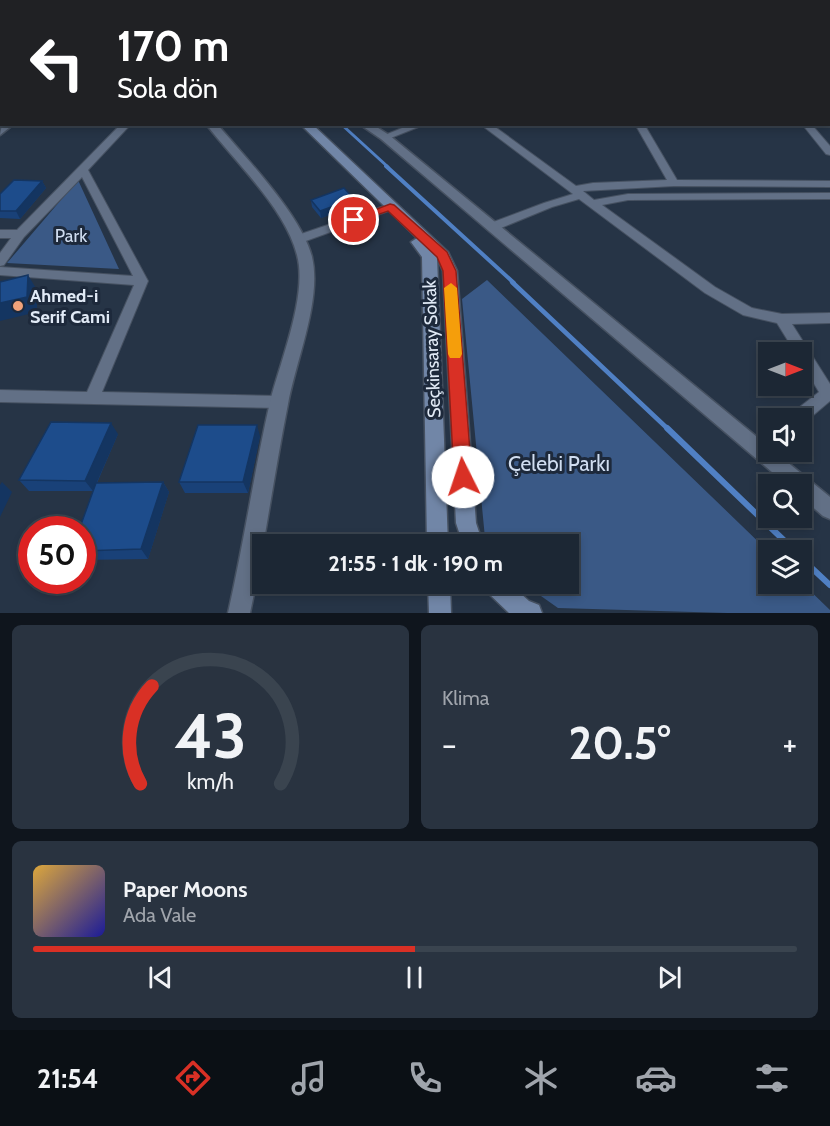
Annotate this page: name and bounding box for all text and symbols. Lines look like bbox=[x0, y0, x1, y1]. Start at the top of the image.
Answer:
text: 170 m bbox=[117, 20, 229, 72]
icon: left bbox=[18, 24, 96, 102]
text: Sola dön bbox=[117, 72, 218, 105]
pin bbox=[328, 194, 379, 245]
icon: arrive bbox=[337, 203, 370, 236]
park label: Park bbox=[55, 225, 88, 247]
street label: Seçkinsaray Sokak bbox=[419, 279, 445, 418]
place label: Ahmed-i Serif Cami bbox=[30, 285, 110, 328]
marker: Ahmed-i Serif Cami bbox=[11, 299, 25, 313]
north arrow bbox=[758, 342, 812, 396]
map controls bbox=[758, 342, 812, 594]
button: sound bbox=[758, 408, 812, 462]
position arrow bbox=[431, 445, 495, 509]
park label: Çelebi Parkı bbox=[508, 451, 610, 476]
button: search bbox=[758, 474, 812, 528]
speed limit sign: 50 bbox=[18, 516, 96, 594]
button: layers bbox=[758, 540, 812, 594]
text: 21:55 · 1 dk · 190 m bbox=[328, 550, 503, 577]
text: Klima bbox=[442, 686, 489, 710]
text: 43 bbox=[174, 698, 247, 774]
text: 20.5° bbox=[568, 716, 671, 770]
text: − bbox=[442, 724, 457, 764]
text: + bbox=[782, 724, 797, 764]
text: km/h bbox=[187, 768, 234, 794]
text: Paper Moons bbox=[123, 876, 247, 903]
text: Ada Vale bbox=[123, 903, 196, 927]
icon: previous bbox=[144, 961, 177, 994]
icon: pause bbox=[398, 961, 431, 994]
icon: next bbox=[653, 961, 686, 994]
icon: directions bbox=[172, 1057, 214, 1099]
icon: music bbox=[288, 1057, 330, 1099]
icon: phone bbox=[404, 1057, 446, 1099]
icon: climate bbox=[520, 1057, 562, 1099]
icon: car bbox=[635, 1057, 677, 1099]
icon: filters bbox=[751, 1057, 793, 1099]
text: 21:54 bbox=[37, 1062, 98, 1095]

